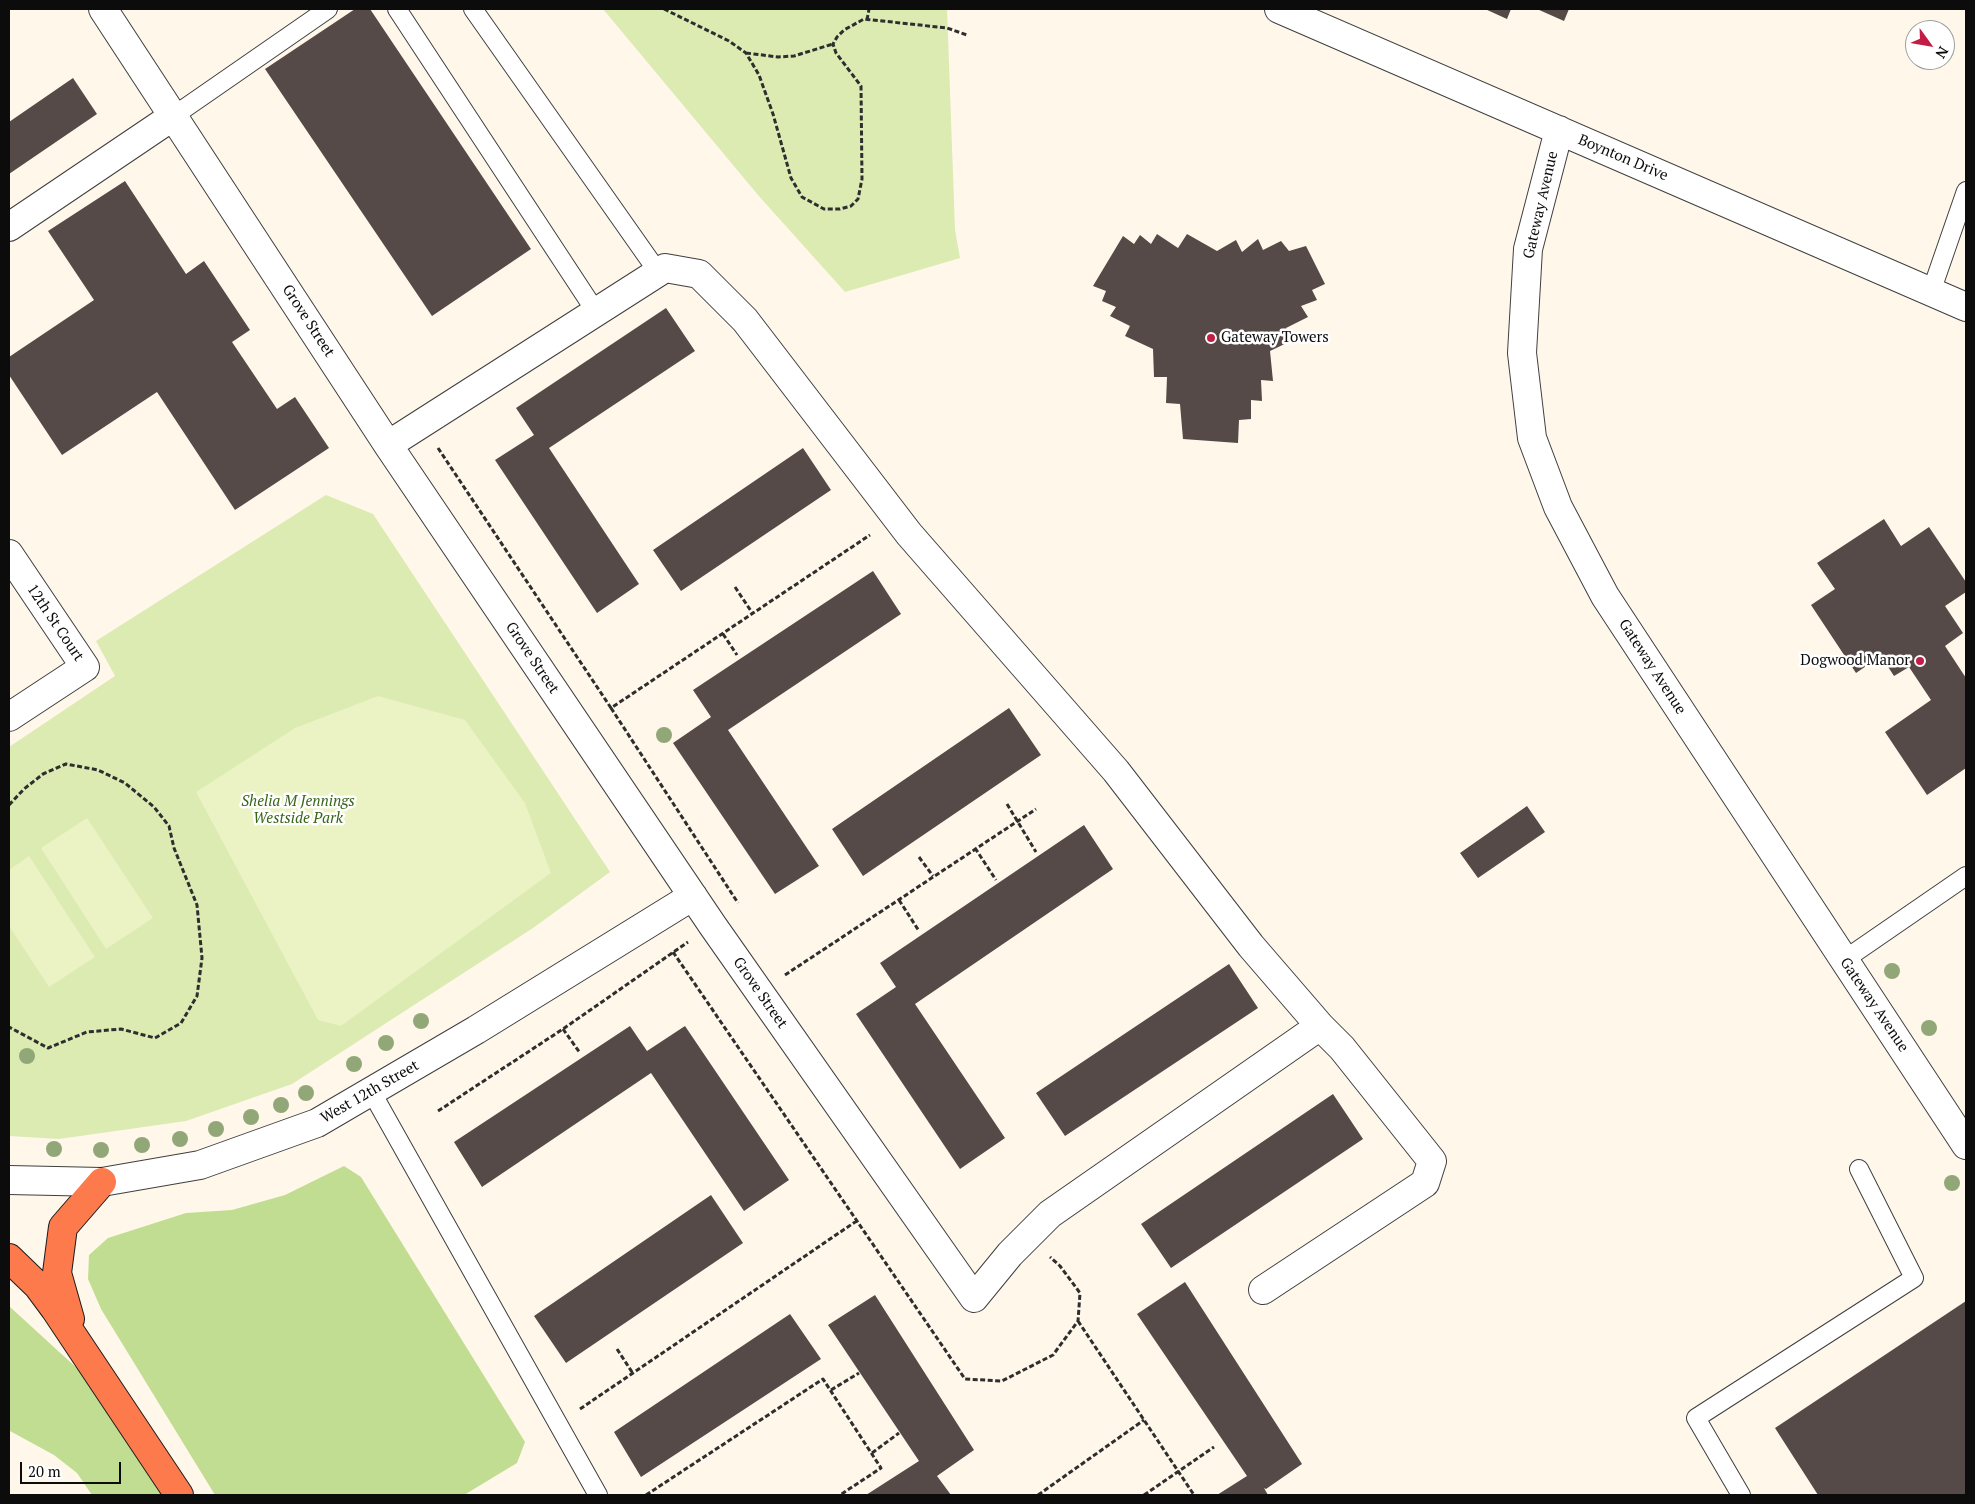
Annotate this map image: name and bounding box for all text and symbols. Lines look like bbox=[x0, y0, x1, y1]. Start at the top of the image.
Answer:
north arrow bbox=[1905, 20, 1955, 70]
text: N bbox=[1931, 43, 1953, 62]
street label: Boynton Drive bbox=[1575, 131, 1671, 185]
street label: Gateway Avenue bbox=[1520, 149, 1562, 261]
street label: Grove Street bbox=[278, 281, 338, 361]
place label: Gateway Towers bbox=[1221, 329, 1329, 347]
marker: Gateway Towers bbox=[1205, 332, 1217, 344]
street label: 12th St Court bbox=[23, 581, 87, 665]
street label: Gateway Avenue bbox=[1615, 616, 1689, 718]
street label: Grove Street bbox=[501, 619, 563, 697]
place label: Dogwood Manor bbox=[1800, 652, 1910, 670]
marker: Dogwood Manor bbox=[1914, 655, 1926, 667]
park label: Shelia M Jennings Westside Park bbox=[241, 793, 355, 828]
street label: Grove Street bbox=[729, 954, 791, 1032]
street label: Gateway Avenue bbox=[1836, 954, 1912, 1056]
street label: West 12th Street bbox=[318, 1057, 422, 1127]
scale bar bbox=[22, 1452, 124, 1484]
text: 20 m bbox=[28, 1461, 61, 1481]

